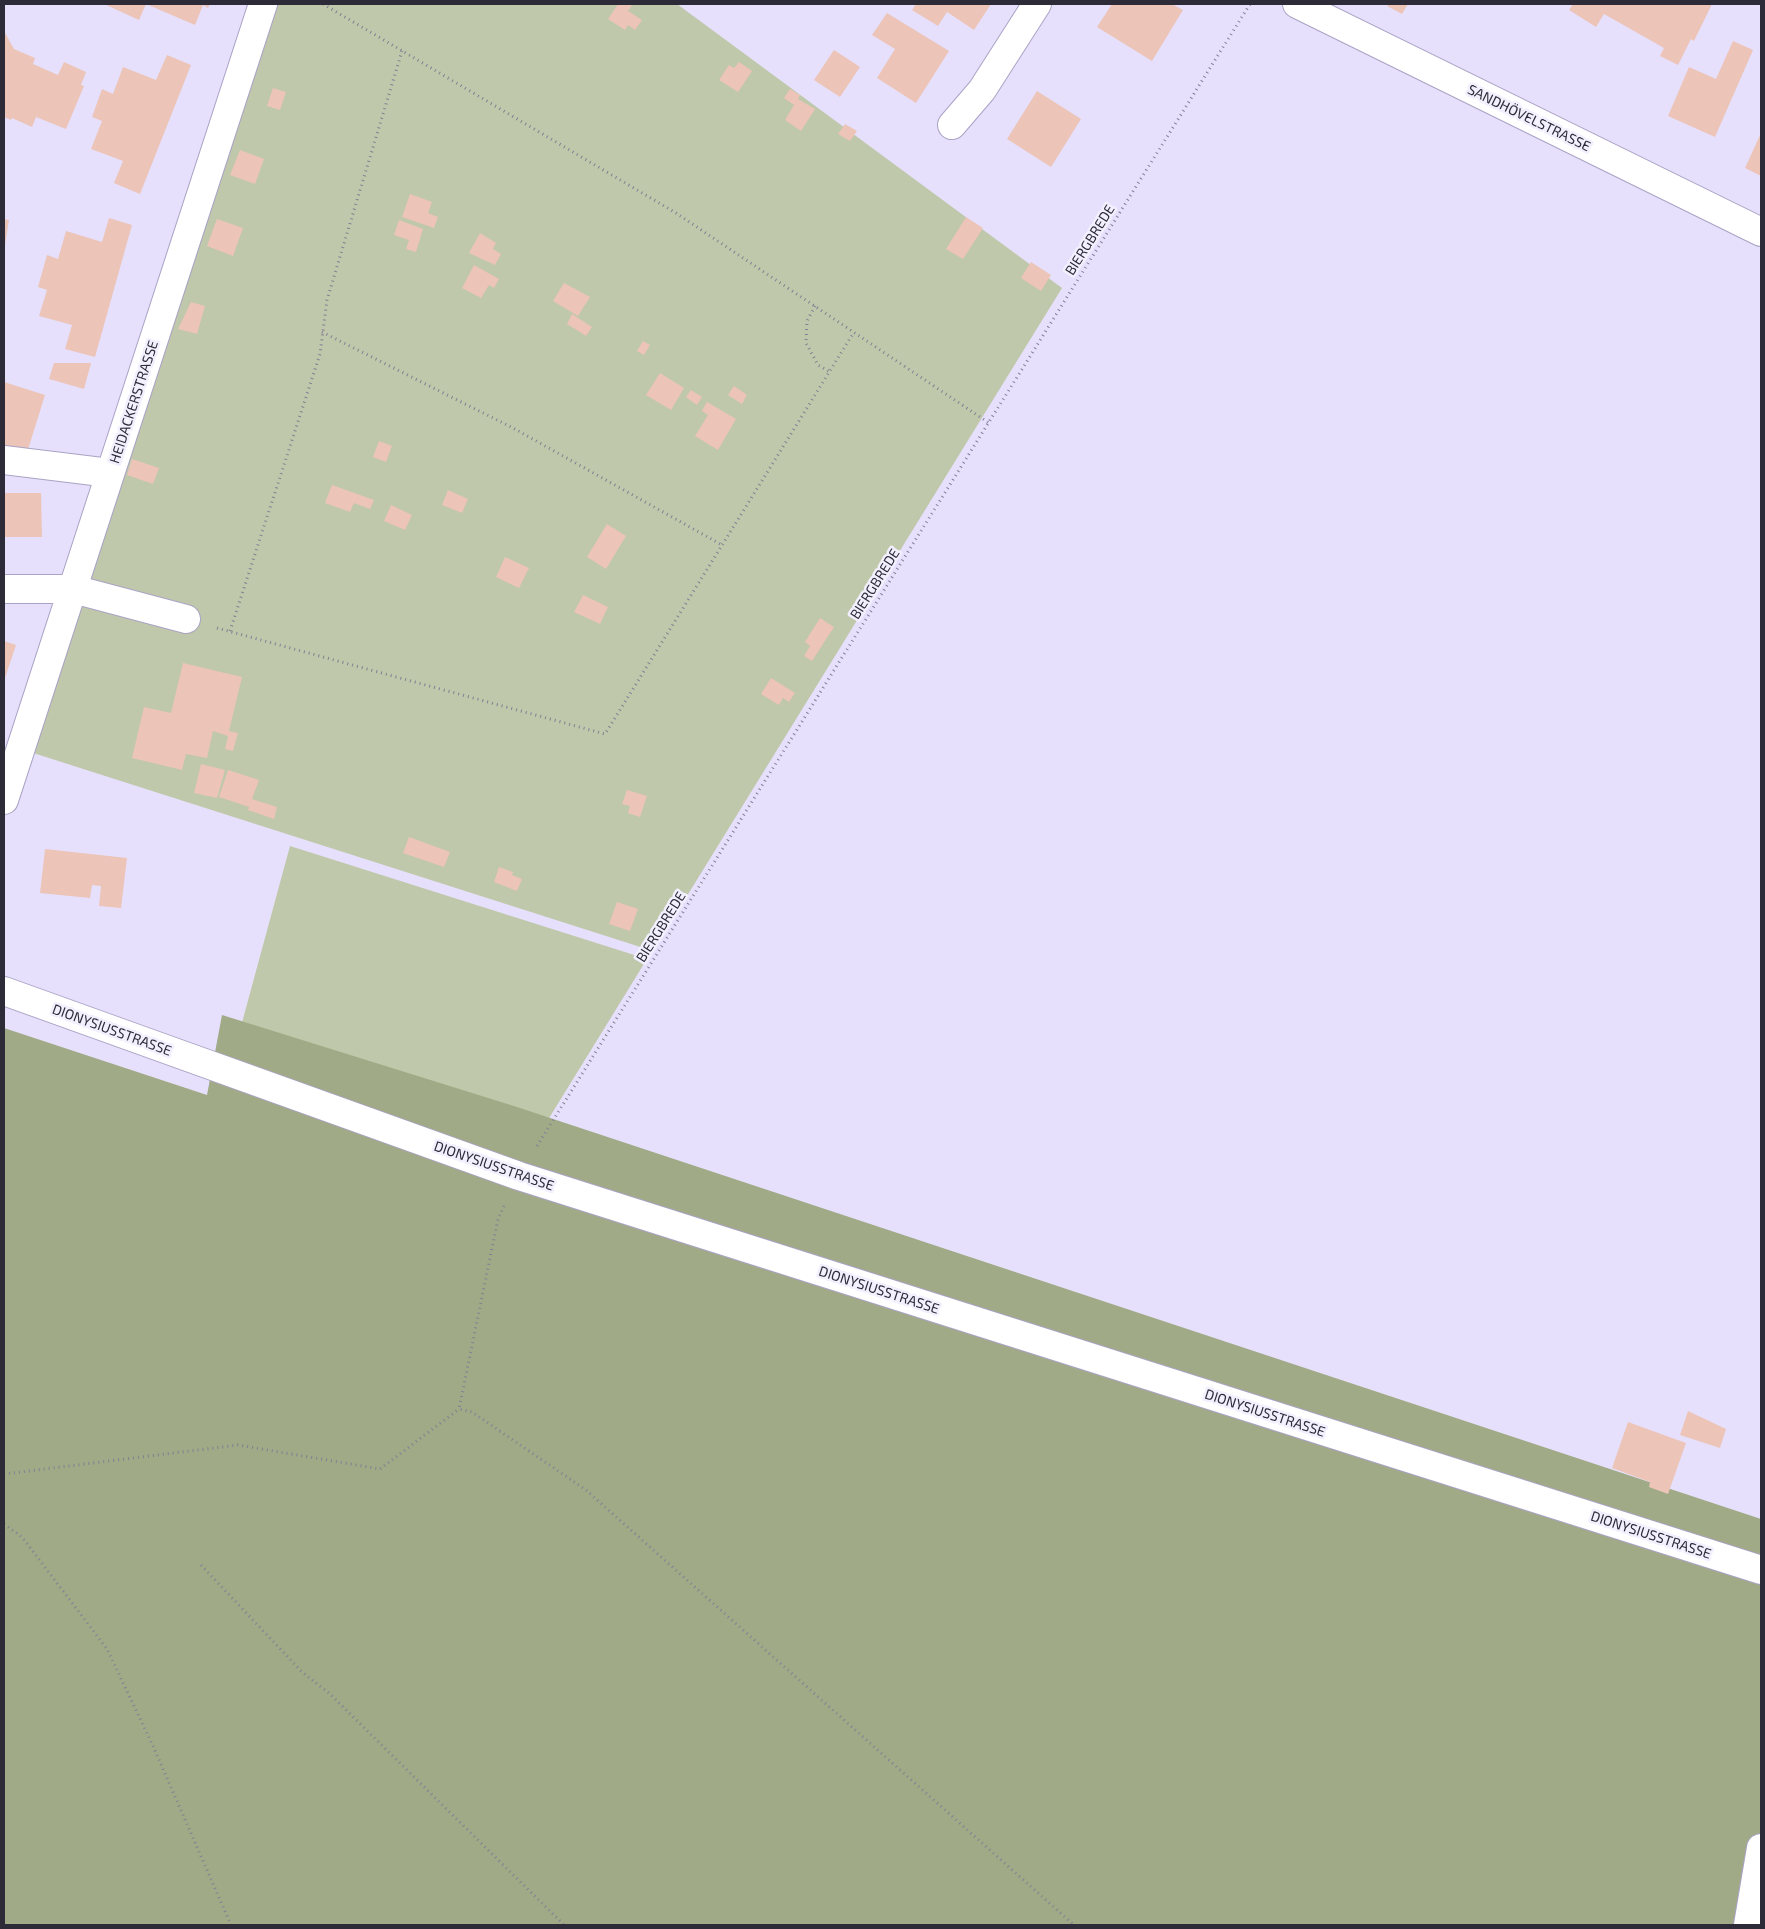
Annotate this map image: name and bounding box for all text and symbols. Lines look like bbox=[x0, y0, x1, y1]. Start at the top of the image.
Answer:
street label: SANDHÖVELSTRASSE bbox=[1465, 81, 1593, 155]
street label: BIERGBREDE bbox=[1062, 202, 1118, 278]
street label: HEIDACKERSTRASSE bbox=[106, 338, 162, 466]
street label: BIERGBREDE bbox=[847, 546, 903, 622]
street label: BIERGBREDE bbox=[633, 889, 689, 965]
street label: DIONYSIUSSTRASSE bbox=[50, 1001, 174, 1059]
street label: DIONYSIUSSTRASSE bbox=[432, 1138, 556, 1194]
street label: DIONYSIUSSTRASSE bbox=[817, 1263, 941, 1317]
street label: DIONYSIUSSTRASSE bbox=[1203, 1386, 1327, 1440]
street label: DIONYSIUSSTRASSE bbox=[1589, 1508, 1713, 1562]

